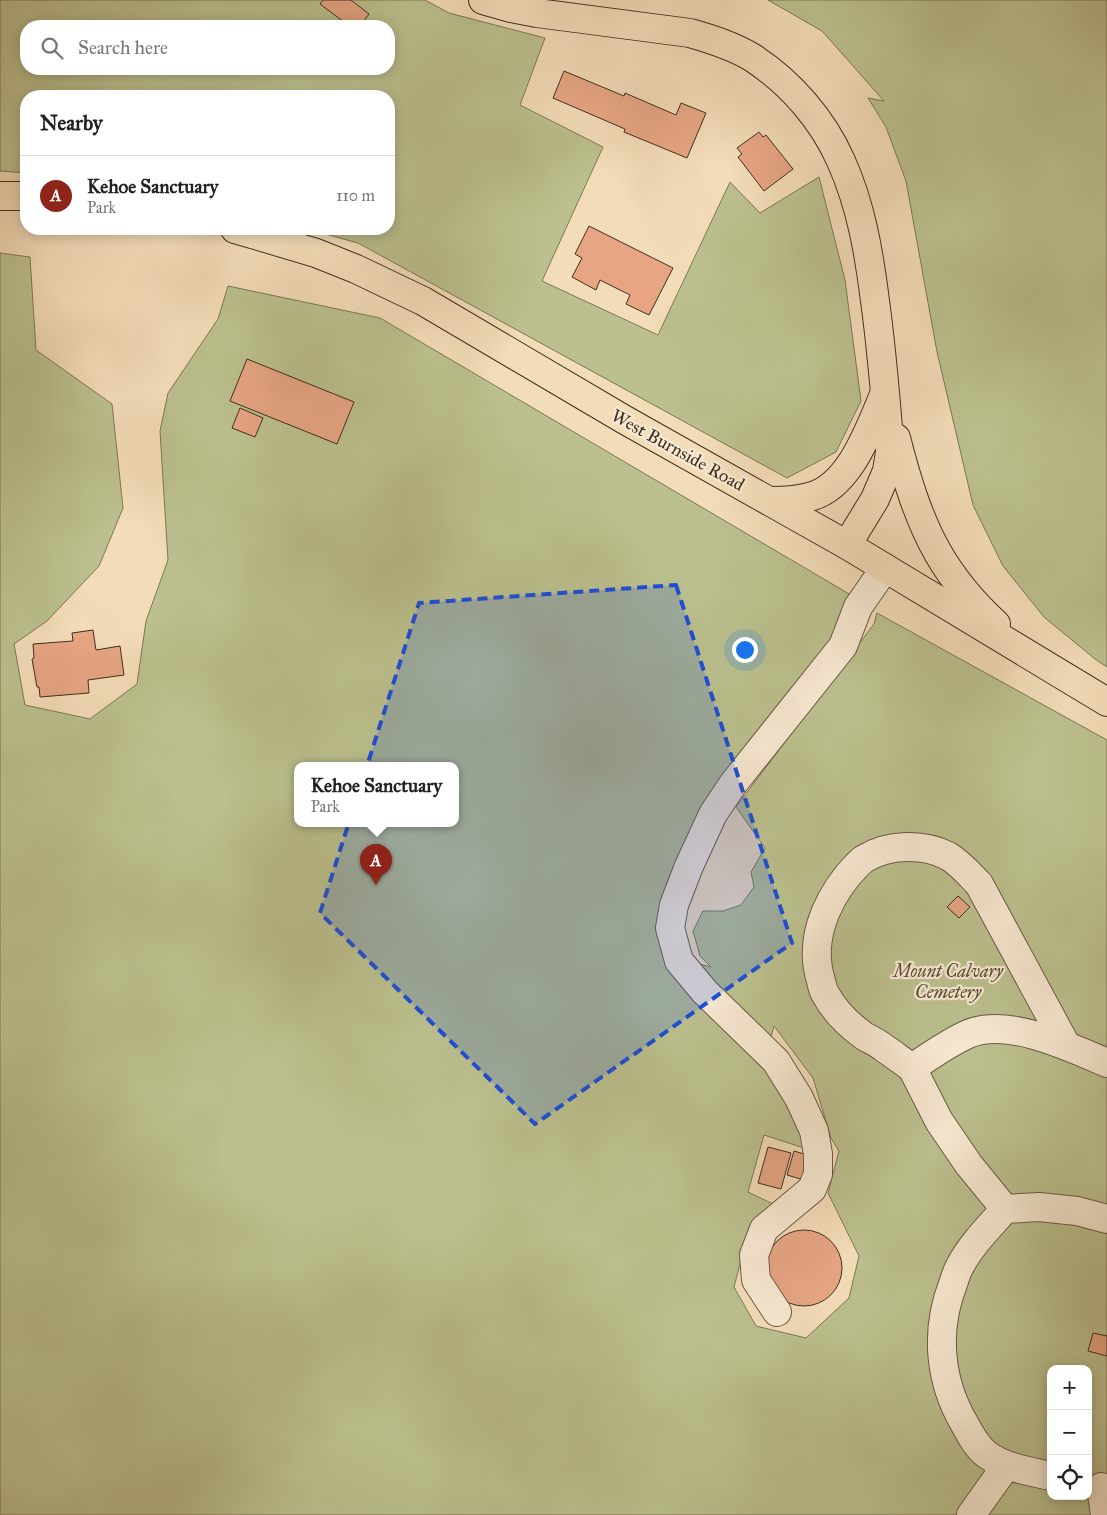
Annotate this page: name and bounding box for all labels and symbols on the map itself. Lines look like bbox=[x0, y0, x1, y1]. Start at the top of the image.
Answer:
street label: West Burnside Road bbox=[608, 404, 748, 496]
your location bbox=[732, 637, 758, 663]
pin: A bbox=[360, 844, 392, 885]
park label: Mount Calvary Cemetery bbox=[891, 960, 1004, 1003]

